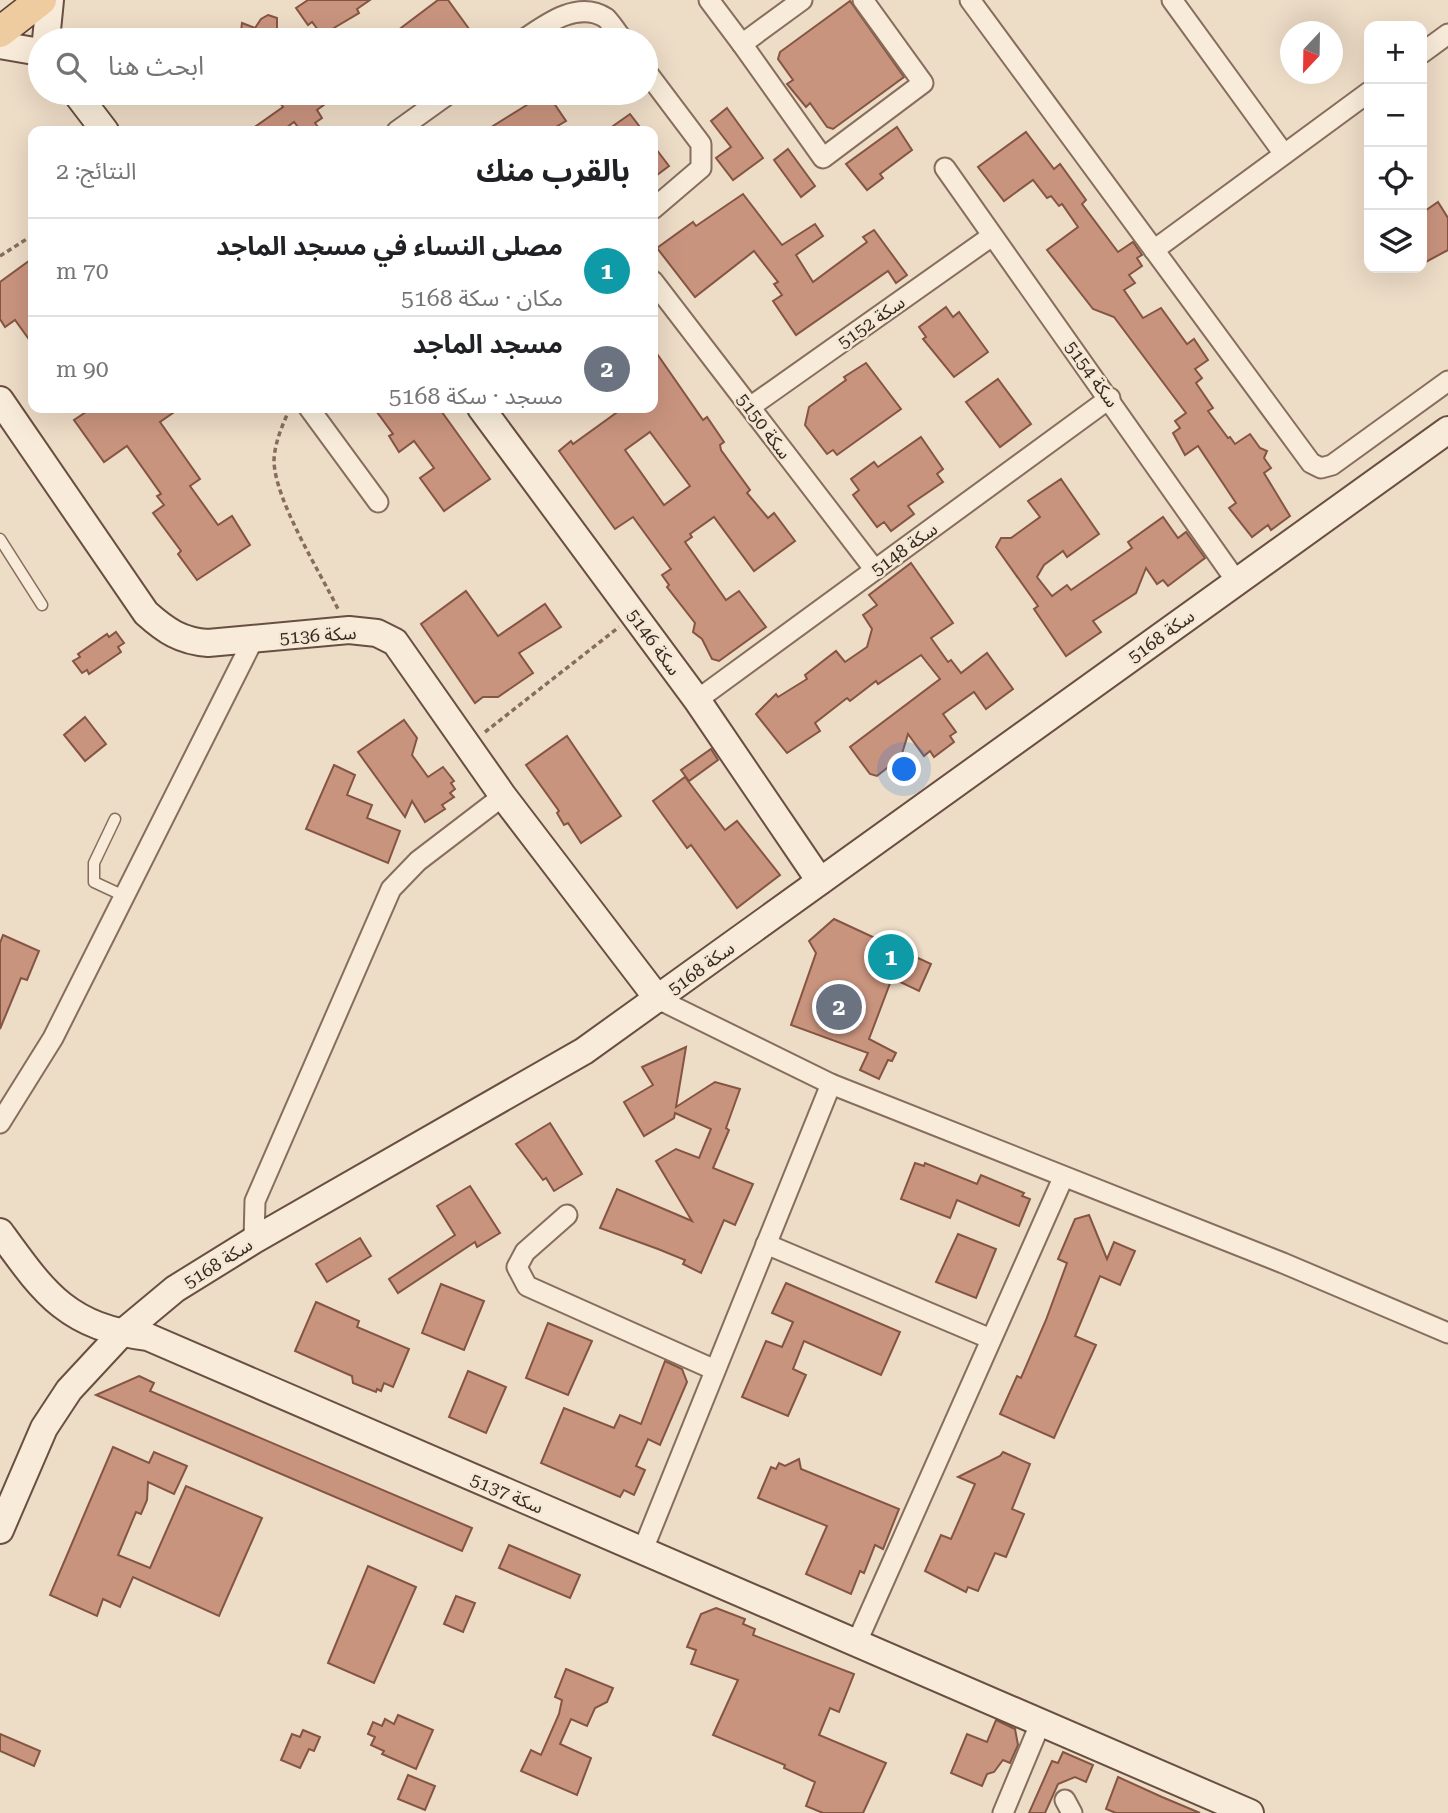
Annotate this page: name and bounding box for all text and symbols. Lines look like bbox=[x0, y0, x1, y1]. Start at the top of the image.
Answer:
north arrow bbox=[1280, 21, 1343, 84]
map controls bbox=[1364, 21, 1427, 273]
button: + bbox=[1364, 21, 1427, 84]
search box bbox=[28, 28, 658, 105]
icon: search bbox=[52, 48, 90, 86]
text: ابحث هنا bbox=[108, 51, 204, 81]
button: − bbox=[1364, 84, 1427, 147]
button: locate bbox=[1364, 147, 1427, 210]
text: بالقرب منك bbox=[476, 153, 630, 188]
text: النتائج: 2 bbox=[56, 158, 136, 185]
button: layers bbox=[1364, 210, 1427, 273]
text: مصلى النساء في مسجد الماجد bbox=[216, 231, 563, 261]
text: 70 m bbox=[56, 258, 109, 285]
text: 1 bbox=[601, 258, 613, 285]
text: مكان · سكة 5168 bbox=[401, 285, 563, 312]
street label: سكة 5152 bbox=[833, 291, 909, 353]
text: مسجد الماجد bbox=[412, 329, 563, 359]
street label: سكة 5154 bbox=[1061, 337, 1123, 411]
text: 90 m bbox=[56, 356, 109, 383]
text: 2 bbox=[601, 356, 613, 383]
text: مسجد · سكة 5168 bbox=[389, 383, 563, 410]
street label: سكة 5150 bbox=[732, 389, 796, 463]
street label: سكة 5148 bbox=[867, 518, 941, 580]
street label: سكة 5146 bbox=[623, 605, 685, 679]
street label: سكة 5168 bbox=[1124, 605, 1198, 667]
street label: سكة 5136 bbox=[279, 622, 357, 648]
your location bbox=[887, 752, 921, 786]
pin: 1 bbox=[868, 931, 914, 983]
street label: سكة 5168 bbox=[664, 937, 738, 999]
pin: 2 bbox=[816, 981, 862, 1033]
street label: سكة 5168 bbox=[180, 1234, 256, 1292]
street label: سكة 5137 bbox=[468, 1468, 546, 1518]

